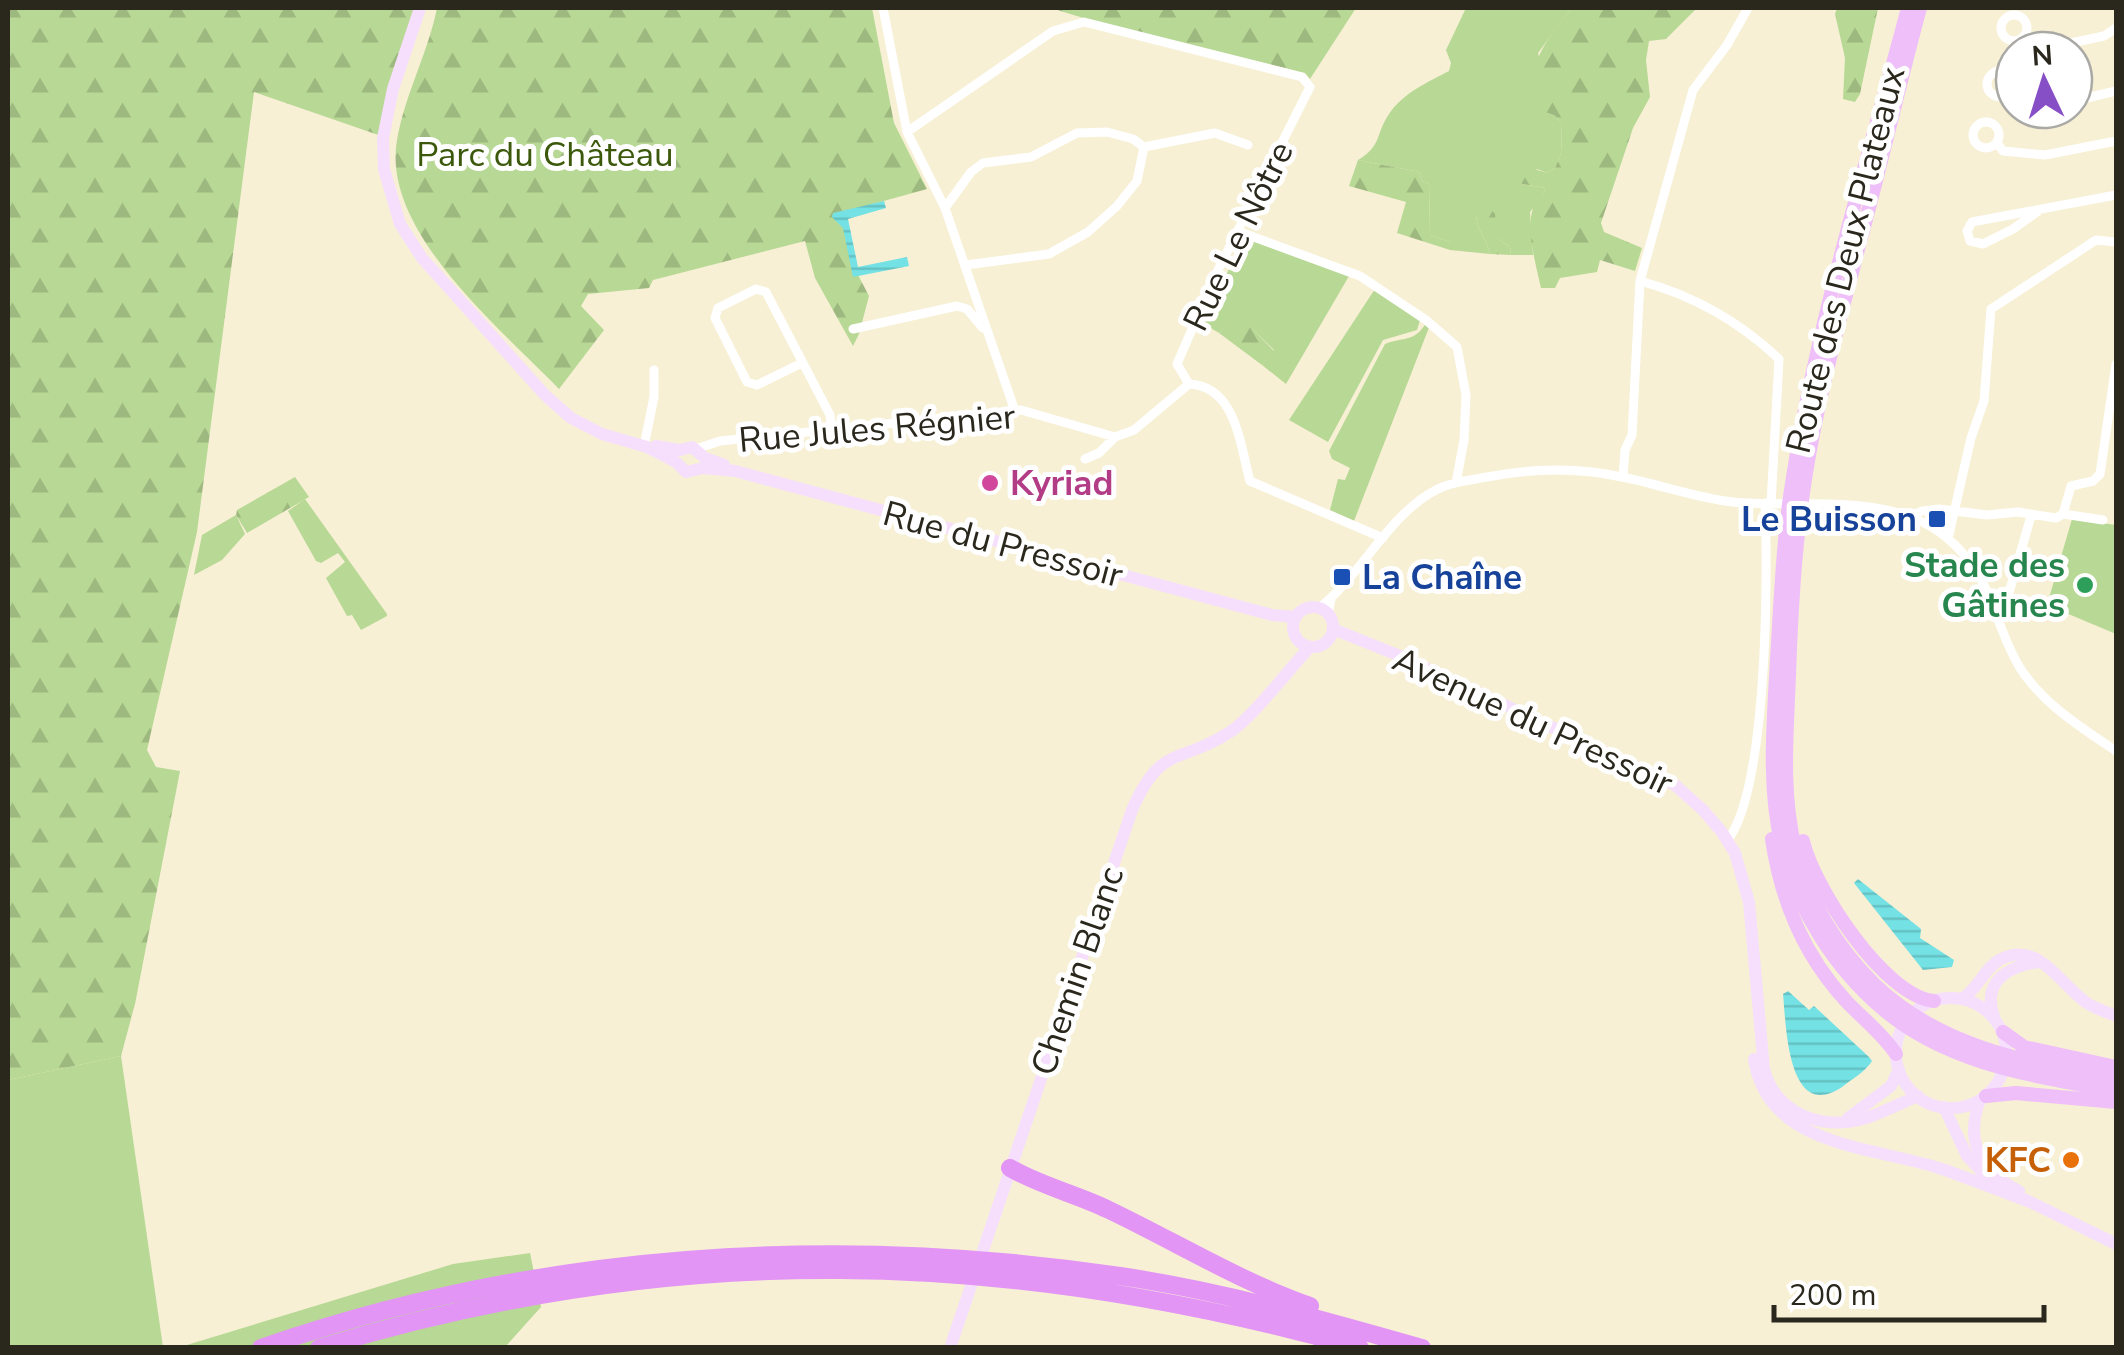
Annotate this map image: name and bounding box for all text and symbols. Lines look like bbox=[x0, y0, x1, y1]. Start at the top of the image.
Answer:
north arrow bbox=[1994, 30, 2094, 130]
text: N bbox=[2031, 36, 2054, 76]
street label: Route des Deux Plateaux bbox=[1775, 62, 1916, 458]
park label: Parc du Château bbox=[416, 131, 674, 178]
street label: Rue Le Nôtre bbox=[1172, 134, 1305, 339]
street label: Rue Jules Régnier bbox=[737, 393, 1018, 464]
place label: Kyriad bbox=[1010, 460, 1113, 507]
marker: Kyriad bbox=[979, 472, 1001, 494]
street label: Rue du Pressoir bbox=[878, 490, 1128, 599]
place label: Le Buisson bbox=[1741, 496, 1917, 543]
marker: Le Buisson bbox=[1926, 508, 1948, 530]
place label: Stade des Gâtines bbox=[1904, 542, 2065, 629]
place label: La Chaîne bbox=[1362, 554, 1522, 601]
marker: La Chaîne bbox=[1331, 566, 1353, 588]
marker: Stade des Gâtines bbox=[2074, 574, 2096, 596]
street label: Avenue du Pressoir bbox=[1385, 636, 1681, 807]
street label: Chemin Blanc bbox=[1020, 861, 1135, 1082]
place label: KFC bbox=[1985, 1137, 2051, 1184]
marker: KFC bbox=[2060, 1149, 2082, 1171]
scale bar bbox=[1774, 1260, 2044, 1322]
text: 200 m bbox=[1789, 1275, 1876, 1316]

